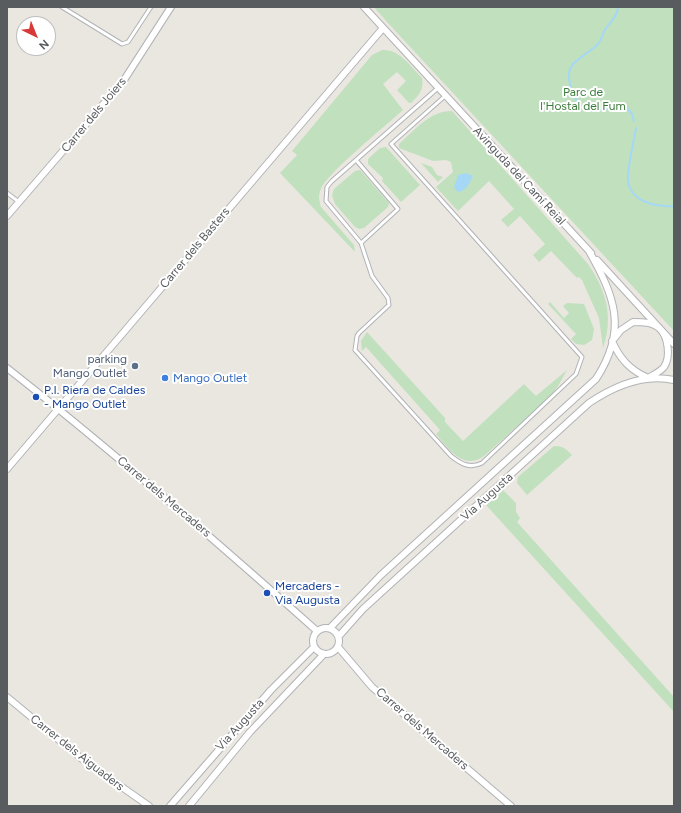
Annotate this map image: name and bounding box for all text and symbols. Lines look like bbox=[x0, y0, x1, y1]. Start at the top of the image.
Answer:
north arrow bbox=[16, 16, 56, 56]
text: N bbox=[36, 37, 51, 52]
street label: Carrer dels Joiers bbox=[58, 75, 130, 155]
park label: Parc de l'Hostal del Fum bbox=[540, 85, 626, 113]
street label: Avinguda del Camí Reial bbox=[470, 124, 568, 228]
street label: Carrer dels Basters bbox=[157, 205, 233, 291]
place label: parking Mango Outlet bbox=[53, 352, 127, 380]
marker: parking Mango Outlet bbox=[130, 361, 140, 371]
place label: Mango Outlet bbox=[173, 371, 247, 385]
marker: Mango Outlet bbox=[160, 373, 170, 383]
place label: P.I. Riera de Caldes - Mango Outlet bbox=[44, 383, 145, 411]
marker: P.I. Riera de Caldes - Mango Outlet bbox=[31, 392, 41, 402]
street label: Carrer dels Mercaders bbox=[114, 454, 214, 540]
street label: Via Augusta bbox=[458, 470, 516, 524]
place label: Mercaders - Via Augusta bbox=[275, 579, 340, 607]
marker: Mercaders - Via Augusta bbox=[262, 588, 272, 598]
street label: Carrer dels Mercaders bbox=[373, 685, 471, 773]
street label: Via Augusta bbox=[213, 696, 267, 754]
street label: Carrer dels Aiguaders bbox=[27, 712, 127, 794]

